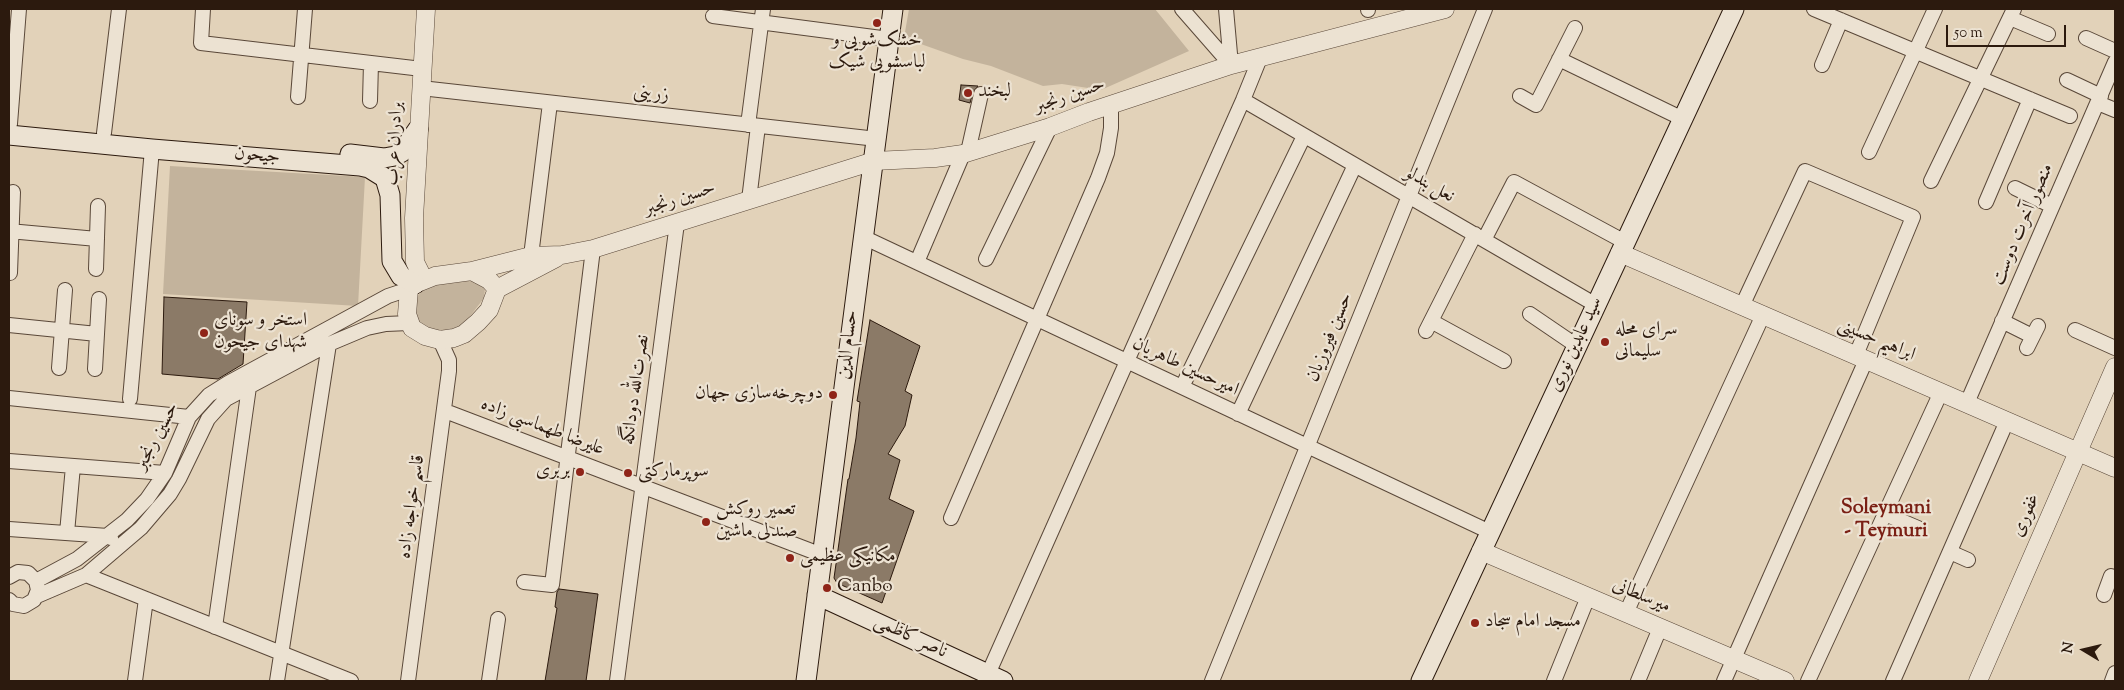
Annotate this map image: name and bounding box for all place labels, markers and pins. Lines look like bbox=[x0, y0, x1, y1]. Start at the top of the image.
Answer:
marker: خشک‌شویی و لباسشویی شیک bbox=[871, 17, 883, 29]
place label: خشک‌شویی و لباسشویی شیک bbox=[829, 31, 925, 75]
place label: لبخند bbox=[978, 82, 1011, 104]
marker: لبخند bbox=[962, 87, 974, 99]
place label: استخر و سونای شهدای جیحون bbox=[214, 311, 307, 355]
place label: سرای محله سلیمانی bbox=[1615, 320, 1677, 364]
marker: استخر و سونای شهدای جیحون bbox=[198, 327, 210, 339]
marker: سرای محله سلیمانی bbox=[1599, 336, 1611, 348]
place label: دوچرخه‌سازی جهان bbox=[695, 384, 823, 406]
marker: دوچرخه‌سازی جهان bbox=[827, 389, 839, 401]
place label: بربری bbox=[536, 461, 570, 483]
place label: سوپرمارکتی bbox=[638, 462, 709, 484]
marker: بربری bbox=[574, 466, 586, 478]
marker: سوپرمارکتی bbox=[622, 467, 634, 479]
place label: تعمیر روکش صندلی ماشین bbox=[716, 500, 798, 544]
marker: تعمیر روکش صندلی ماشین bbox=[700, 516, 712, 528]
place label: مکانیکی عظیمی bbox=[800, 547, 896, 569]
marker: مکانیکی عظیمی bbox=[784, 552, 796, 564]
place label: Canbo bbox=[837, 577, 893, 599]
marker: Canbo bbox=[821, 582, 833, 594]
place label: مسجد امام سجاد bbox=[1485, 612, 1581, 634]
marker: مسجد امام سجاد bbox=[1469, 617, 1481, 629]

